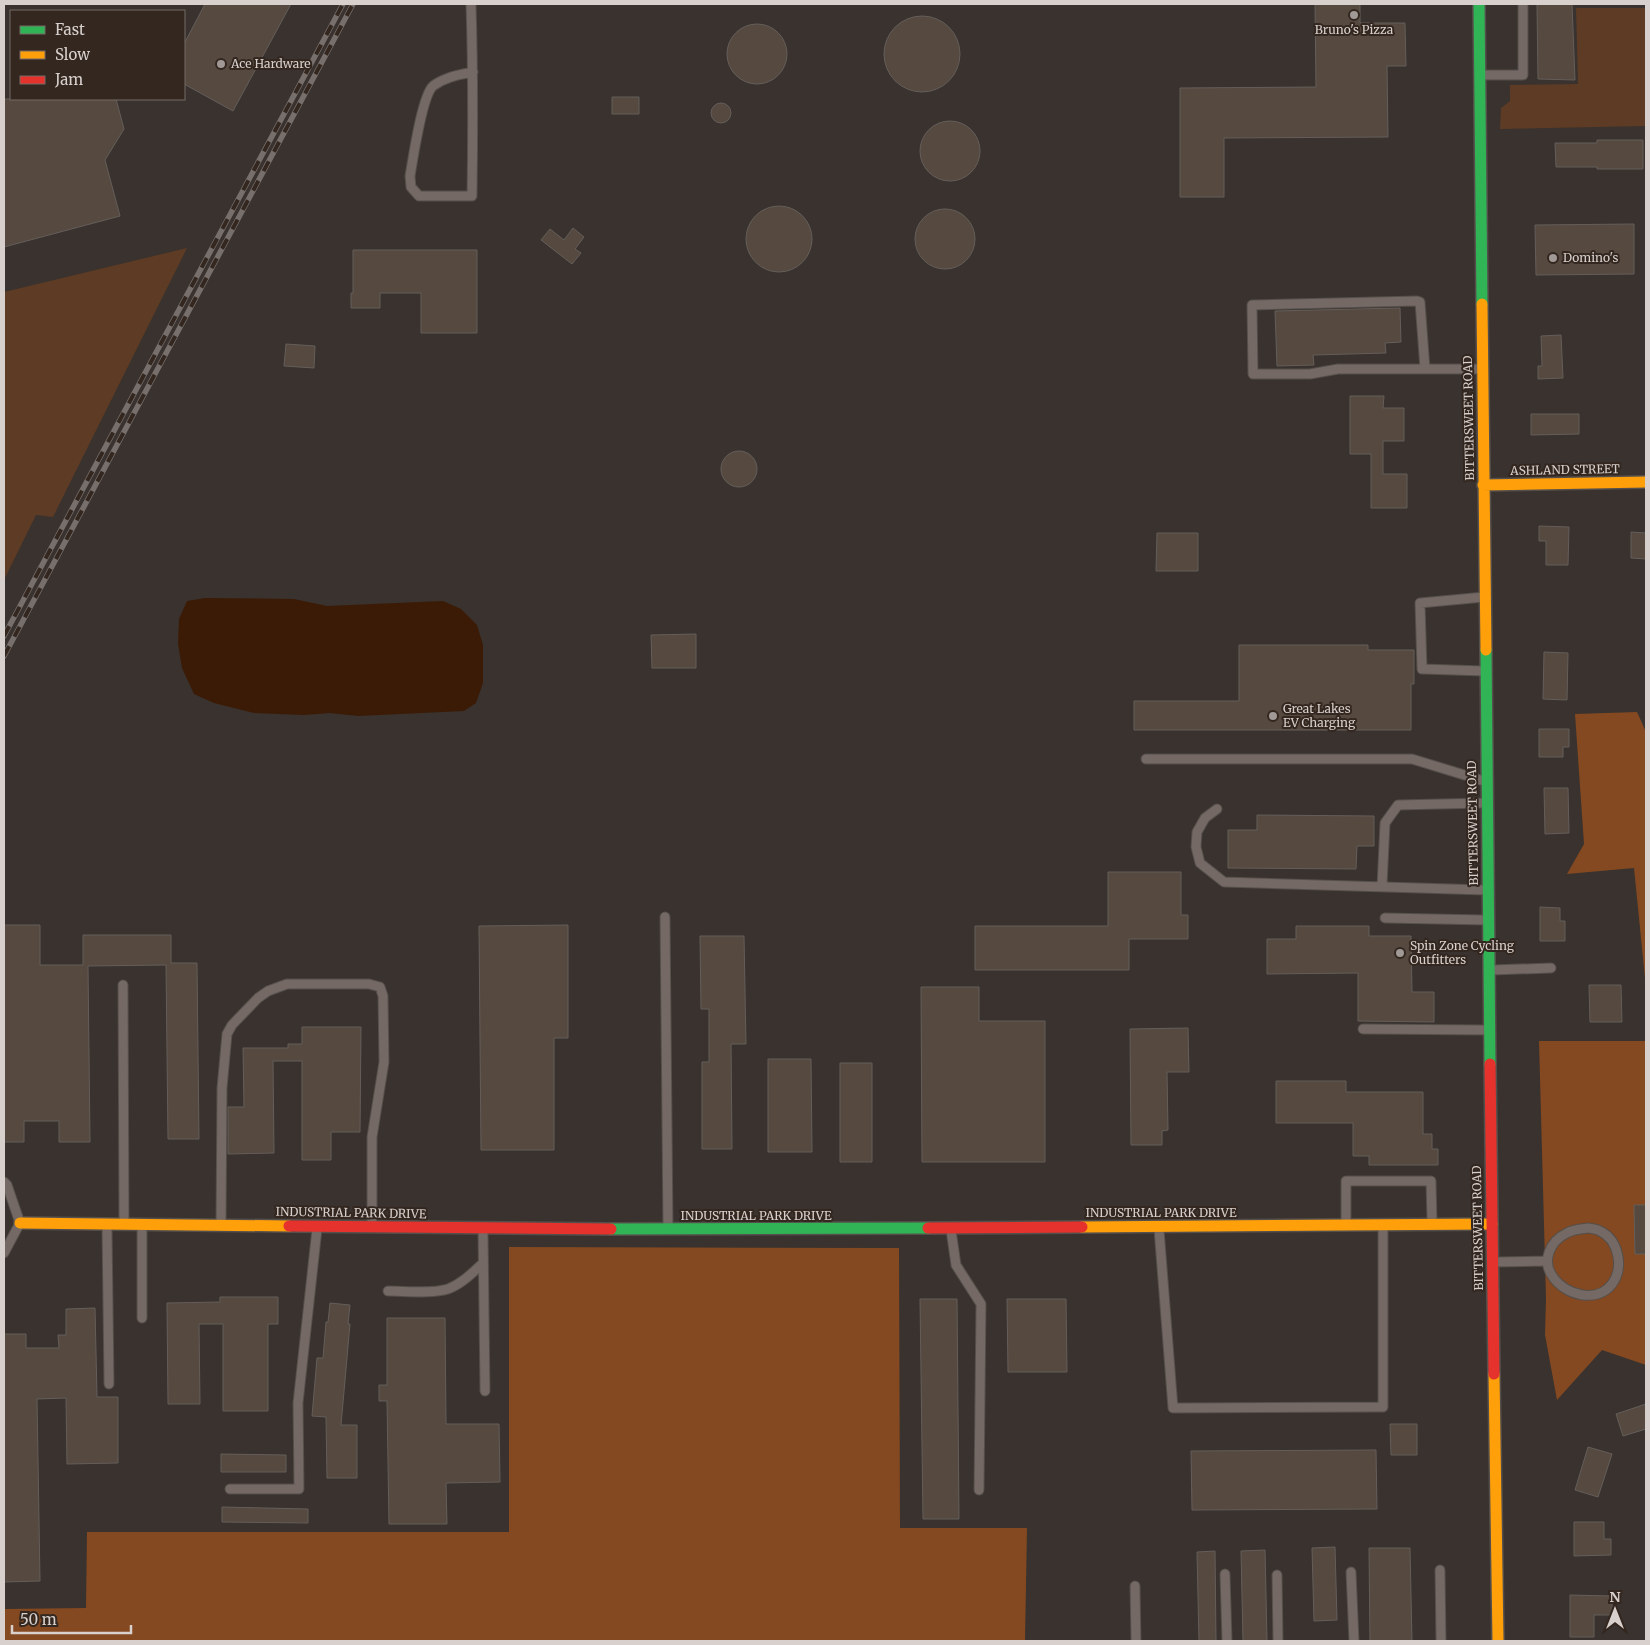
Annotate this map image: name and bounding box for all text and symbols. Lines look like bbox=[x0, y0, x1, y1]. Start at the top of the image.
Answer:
marker: Bruno's Pizza bbox=[1348, 9, 1360, 21]
legend bbox=[10, 10, 185, 100]
text: Fast bbox=[55, 20, 85, 39]
place label: Bruno's Pizza bbox=[1315, 22, 1394, 37]
text: Slow bbox=[55, 45, 90, 64]
place label: Ace Hardware bbox=[230, 56, 311, 71]
marker: Ace Hardware bbox=[215, 58, 227, 70]
text: Jam bbox=[54, 70, 83, 89]
place label: Domino's bbox=[1563, 250, 1618, 265]
marker: Domino's bbox=[1547, 252, 1559, 264]
street label: BITTERSWEET ROAD bbox=[1460, 355, 1477, 481]
street label: ASHLAND STREET bbox=[1509, 461, 1621, 478]
place label: Great Lakes EV Charging bbox=[1283, 701, 1356, 730]
marker: Great Lakes EV Charging bbox=[1267, 710, 1279, 722]
street label: BITTERSWEET ROAD bbox=[1464, 760, 1481, 886]
place label: Spin Zone Cycling Outfitters bbox=[1410, 938, 1515, 967]
marker: Spin Zone Cycling Outfitters bbox=[1394, 947, 1406, 959]
street label: BITTERSWEET ROAD bbox=[1469, 1165, 1486, 1291]
street label: INDUSTRIAL PARK DRIVE bbox=[275, 1204, 427, 1221]
street label: INDUSTRIAL PARK DRIVE bbox=[1085, 1205, 1237, 1220]
street label: INDUSTRIAL PARK DRIVE bbox=[680, 1208, 832, 1223]
north arrow bbox=[1590, 1585, 1640, 1635]
text: N bbox=[1609, 1588, 1621, 1606]
scale bar bbox=[12, 1602, 131, 1634]
text: 50 m bbox=[20, 1610, 57, 1629]

